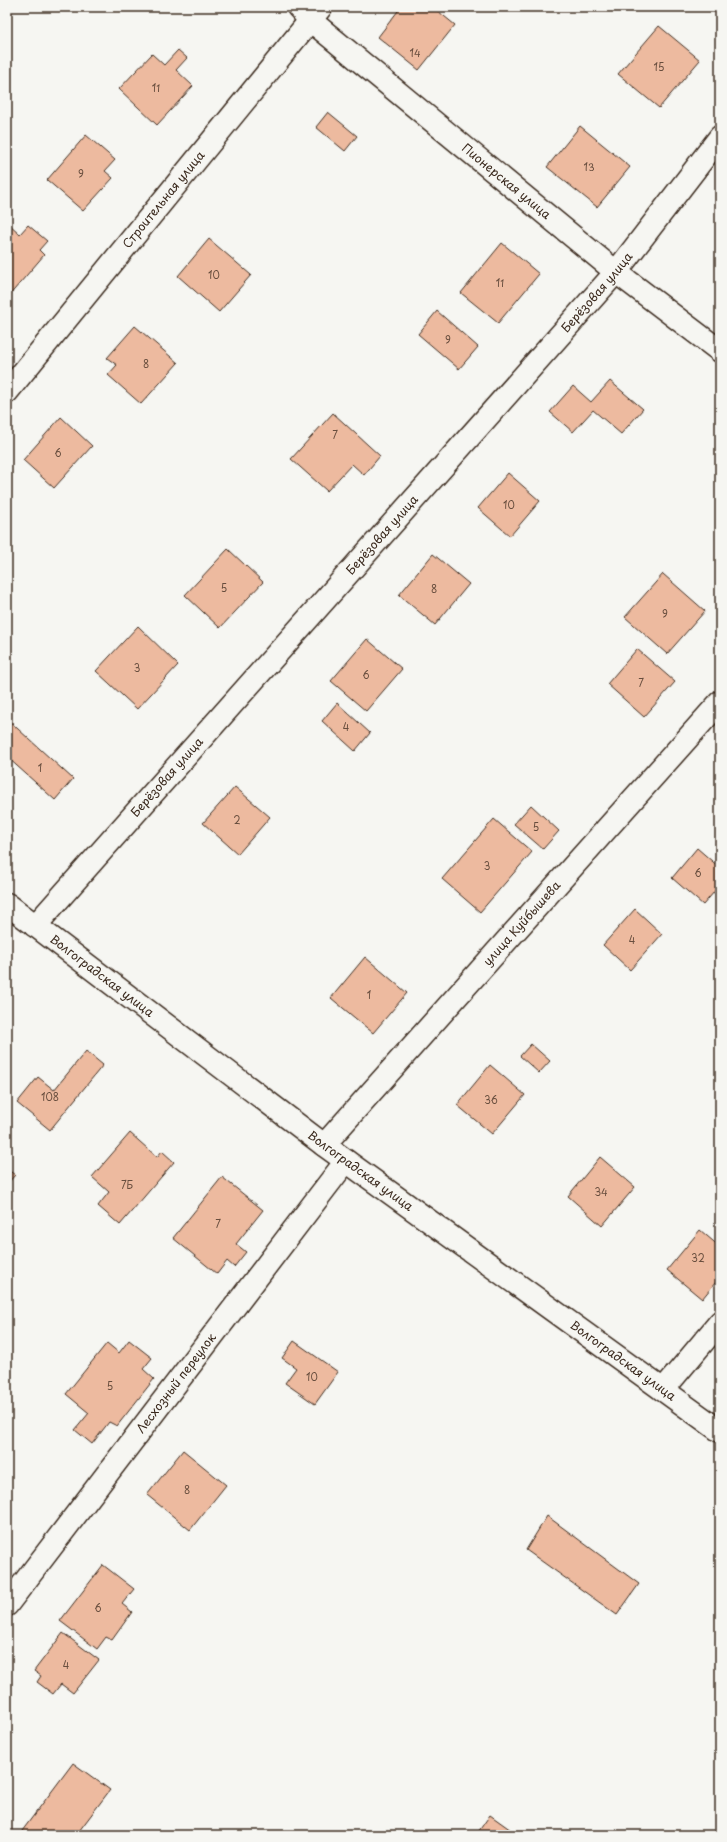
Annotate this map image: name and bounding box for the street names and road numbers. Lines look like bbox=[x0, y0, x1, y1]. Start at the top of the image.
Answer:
street label: Пионерская улица bbox=[459, 139, 556, 223]
street label: Строительная улица bbox=[118, 146, 209, 252]
street label: Берёзовая улица bbox=[556, 248, 636, 336]
street label: Берёзовая улица bbox=[341, 490, 422, 578]
street label: Берёзовая улица bbox=[126, 732, 207, 820]
street label: улица Куйбышева bbox=[478, 876, 564, 969]
street label: Волгоградская улица bbox=[47, 930, 158, 1021]
street label: Волгоградская улица bbox=[304, 1126, 418, 1215]
street label: Волгоградская улица bbox=[567, 1316, 680, 1405]
street label: Лесхозный переулок bbox=[131, 1328, 220, 1437]

